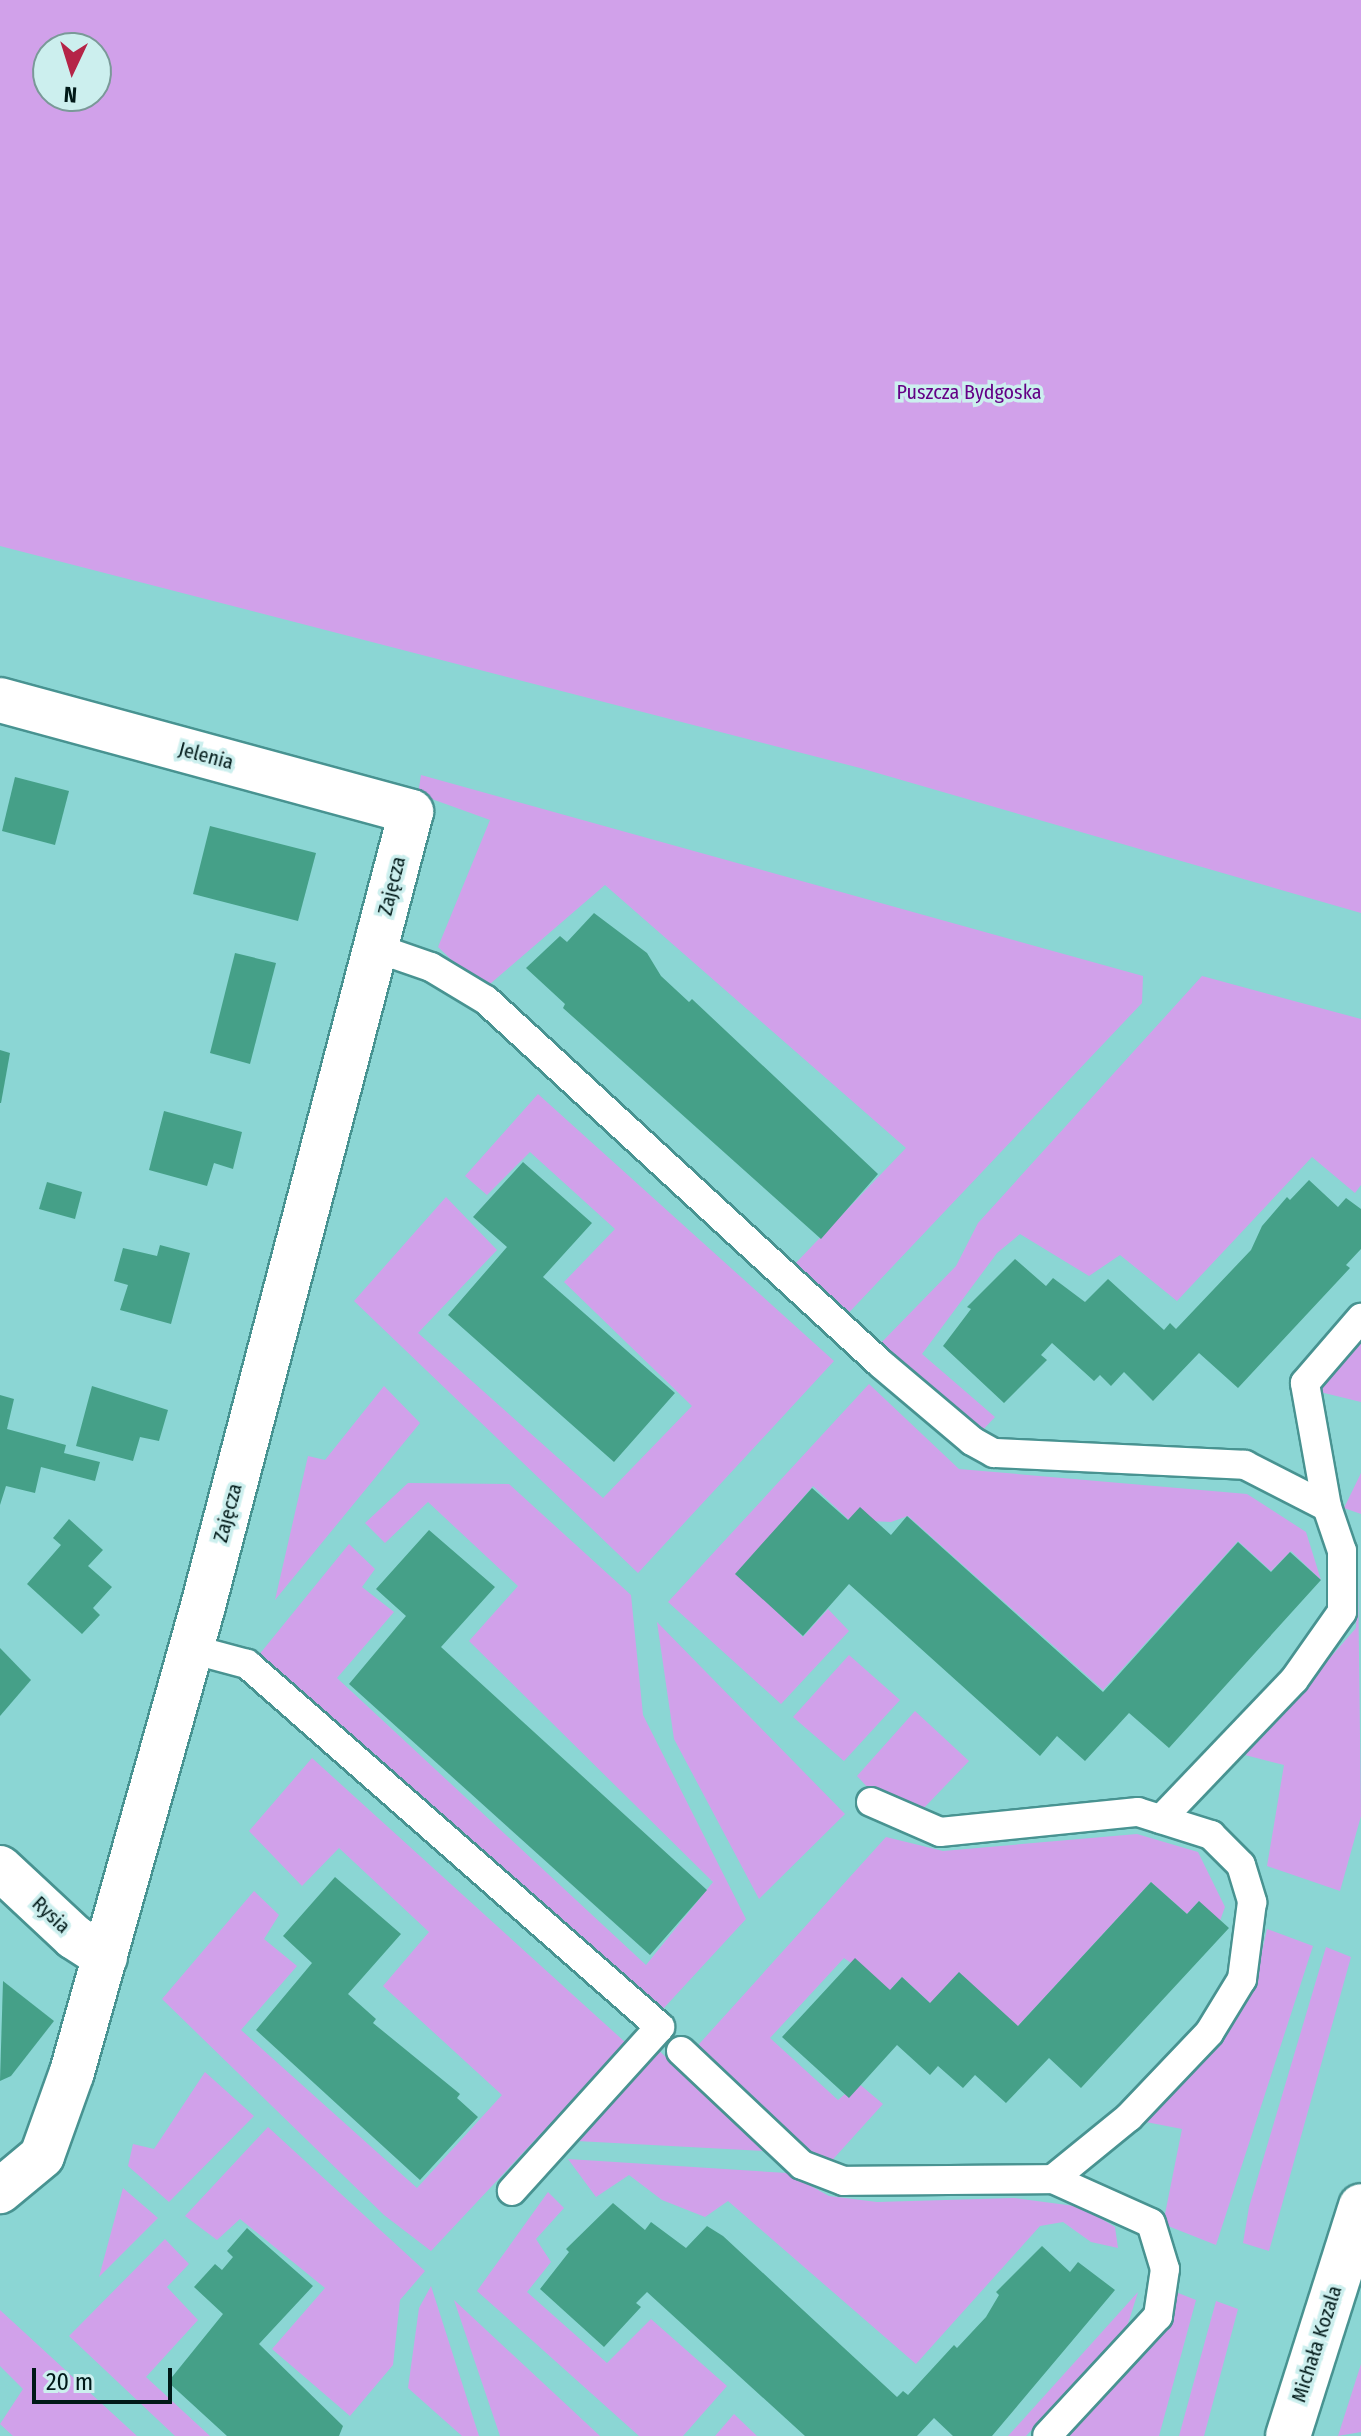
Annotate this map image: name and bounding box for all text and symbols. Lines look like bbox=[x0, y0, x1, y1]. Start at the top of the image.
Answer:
north arrow bbox=[32, 32, 112, 112]
text: N bbox=[63, 81, 78, 108]
park label: Puszcza Bydgoska bbox=[897, 380, 1041, 404]
street label: Jelenia bbox=[176, 737, 236, 775]
street label: Zajęcza bbox=[373, 854, 411, 918]
street label: Zajęcza bbox=[209, 1481, 247, 1545]
street label: Rysia bbox=[27, 1892, 75, 1938]
street label: Michała Kozala bbox=[1287, 2283, 1347, 2405]
scale bar bbox=[36, 2352, 176, 2402]
text: 20 m bbox=[46, 2368, 93, 2396]

